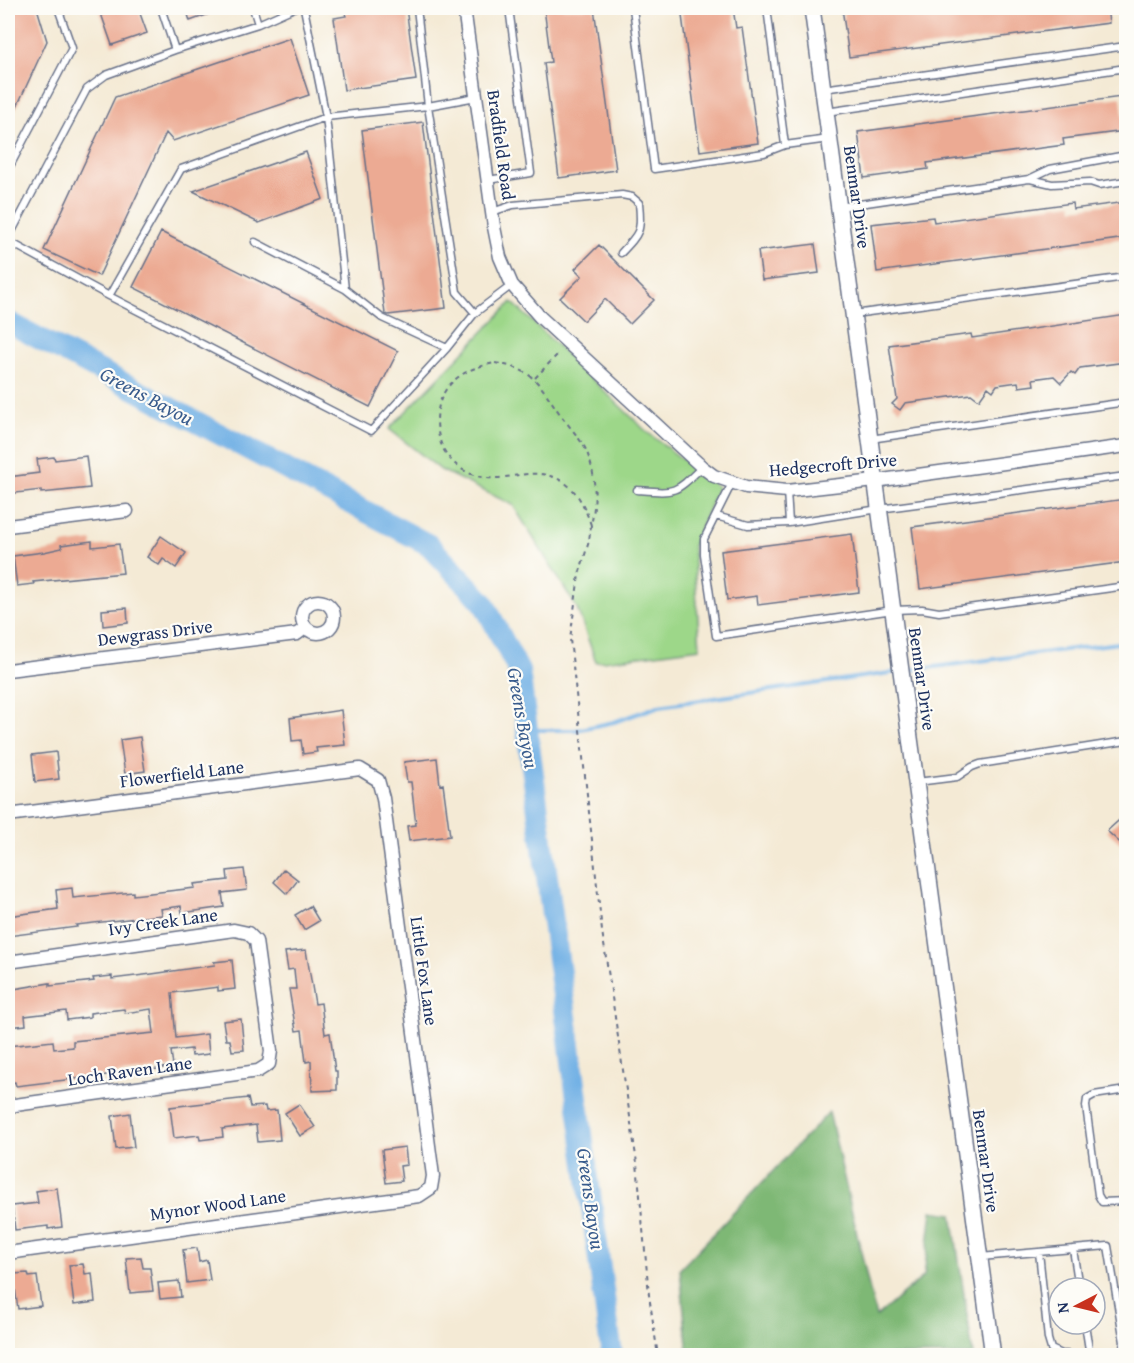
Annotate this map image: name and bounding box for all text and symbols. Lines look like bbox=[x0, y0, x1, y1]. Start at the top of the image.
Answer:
street label: Bradfield Road bbox=[480, 88, 523, 202]
street label: Benmar Drive bbox=[837, 144, 878, 250]
water label: Greens Bayou bbox=[95, 359, 199, 432]
street label: Hedgecroft Drive bbox=[768, 445, 898, 484]
street label: Dewgrass Drive bbox=[96, 612, 214, 653]
street label: Benmar Drive bbox=[902, 626, 943, 732]
water label: Greens Bayou bbox=[500, 665, 547, 771]
street label: Flowerfield Lane bbox=[118, 753, 246, 795]
street label: Ivy Creek Lane bbox=[106, 900, 219, 943]
street label: Little Fox Lane bbox=[403, 915, 446, 1027]
street label: Loch Raven Lane bbox=[66, 1048, 194, 1093]
street label: Benmar Drive bbox=[966, 1108, 1007, 1214]
water label: Greens Bayou bbox=[570, 1146, 613, 1252]
street label: Mynor Wood Lane bbox=[148, 1182, 288, 1227]
north arrow bbox=[1047, 1276, 1107, 1336]
text: N bbox=[1050, 1301, 1075, 1315]

